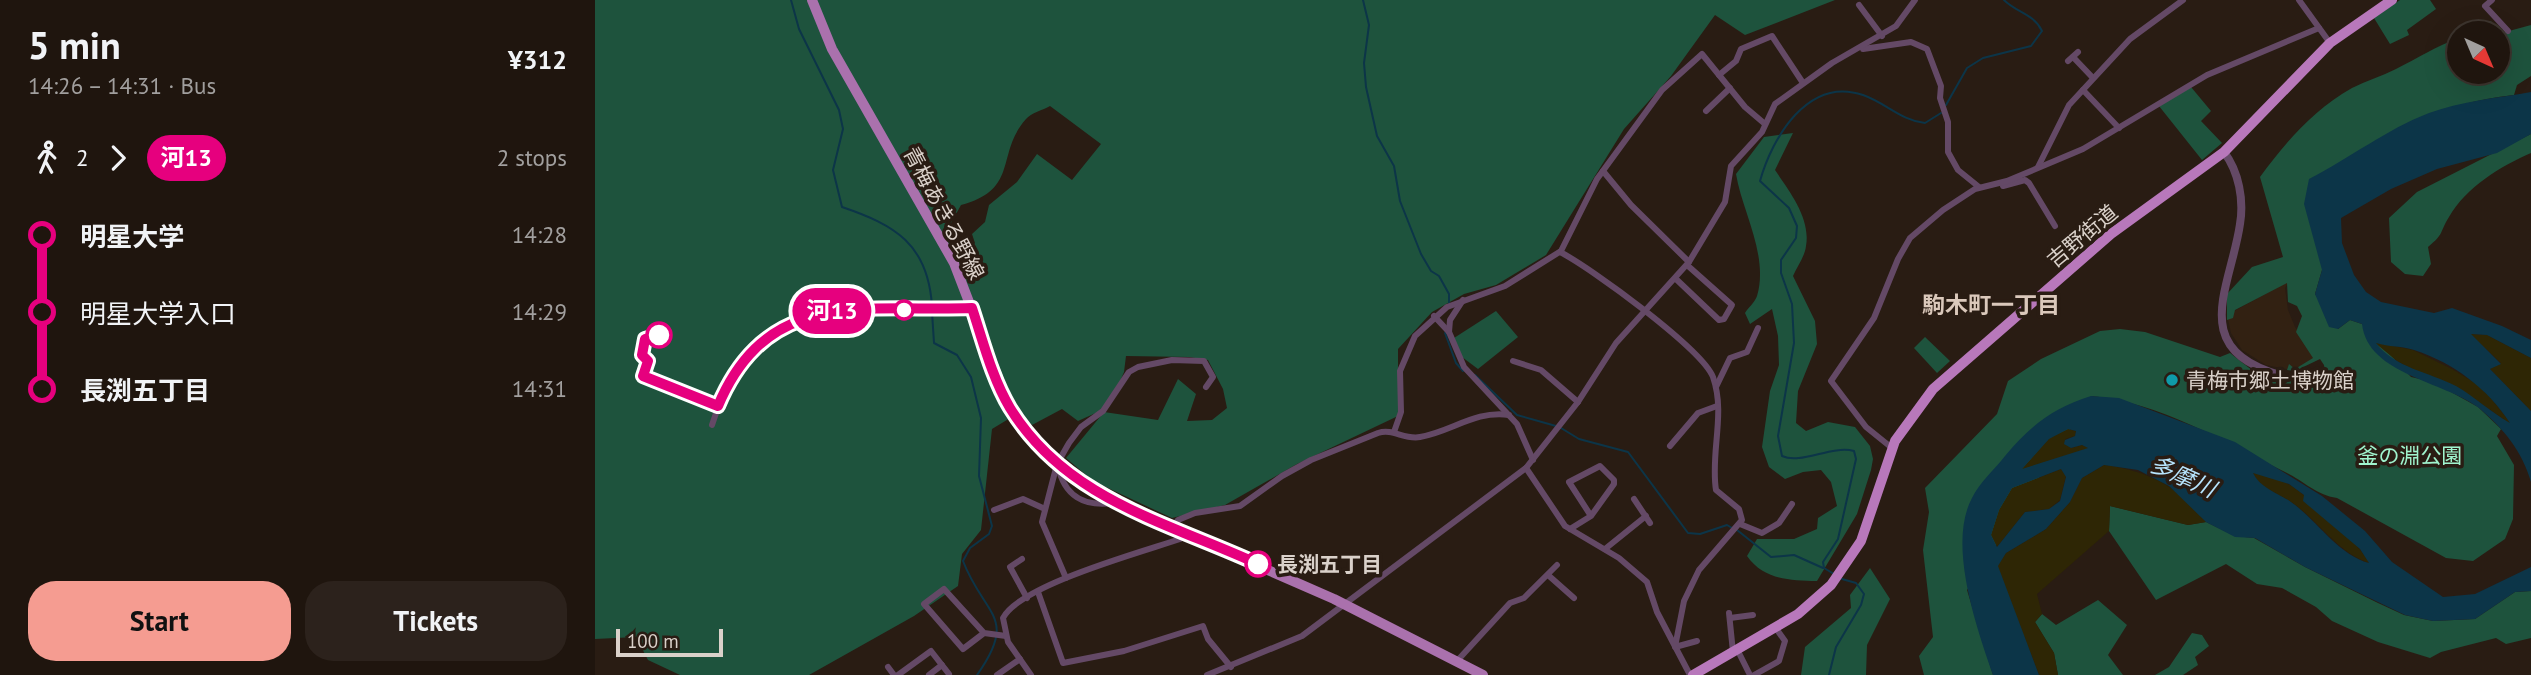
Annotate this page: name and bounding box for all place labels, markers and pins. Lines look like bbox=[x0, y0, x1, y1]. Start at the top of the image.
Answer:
unlabelled marker bbox=[894, 300, 914, 320]
unlabelled marker bbox=[646, 322, 672, 348]
place label: 青梅市郷土博物館 bbox=[2186, 367, 2354, 394]
marker: 青梅市郷土博物館 bbox=[2164, 372, 2180, 388]
marker: 長渕五丁目 bbox=[1245, 551, 1271, 577]
place label: 長渕五丁目 bbox=[1277, 551, 1382, 578]

